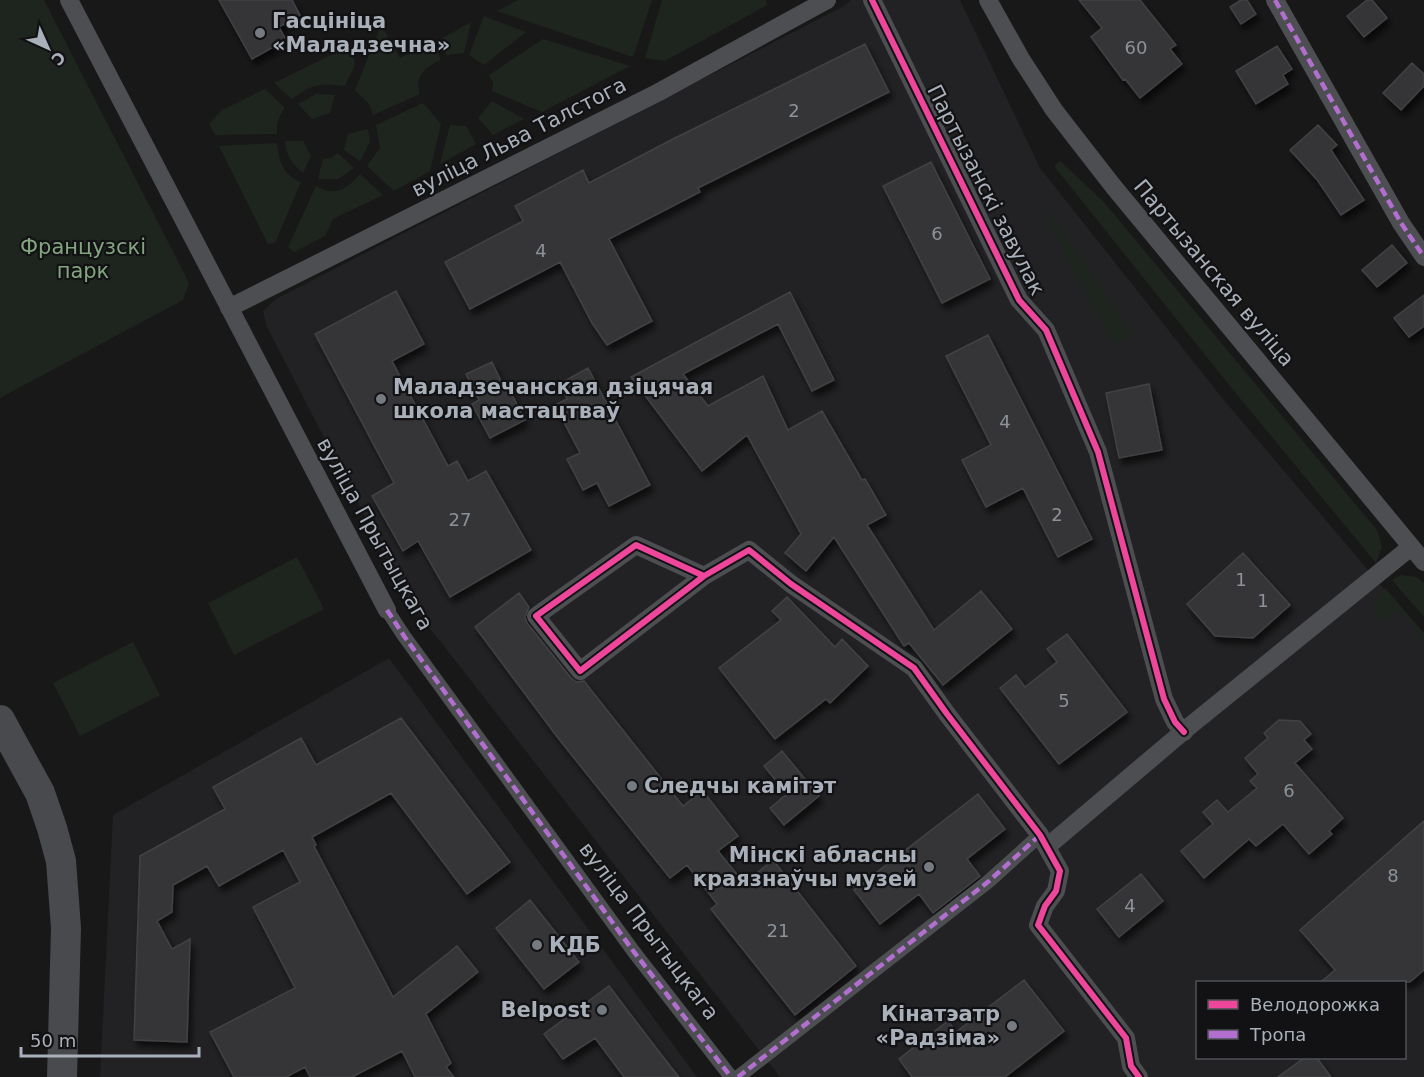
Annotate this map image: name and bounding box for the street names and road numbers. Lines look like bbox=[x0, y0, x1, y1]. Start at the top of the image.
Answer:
street label: вуліца Льва Талстога bbox=[408, 72, 630, 202]
street label: Партызанскі завулак bbox=[922, 81, 1050, 299]
street label: Партызанская вуліца bbox=[1129, 175, 1299, 371]
street label: вуліца Прытыцкага bbox=[312, 434, 438, 634]
street label: вуліца Прытыцкага bbox=[574, 837, 724, 1025]

